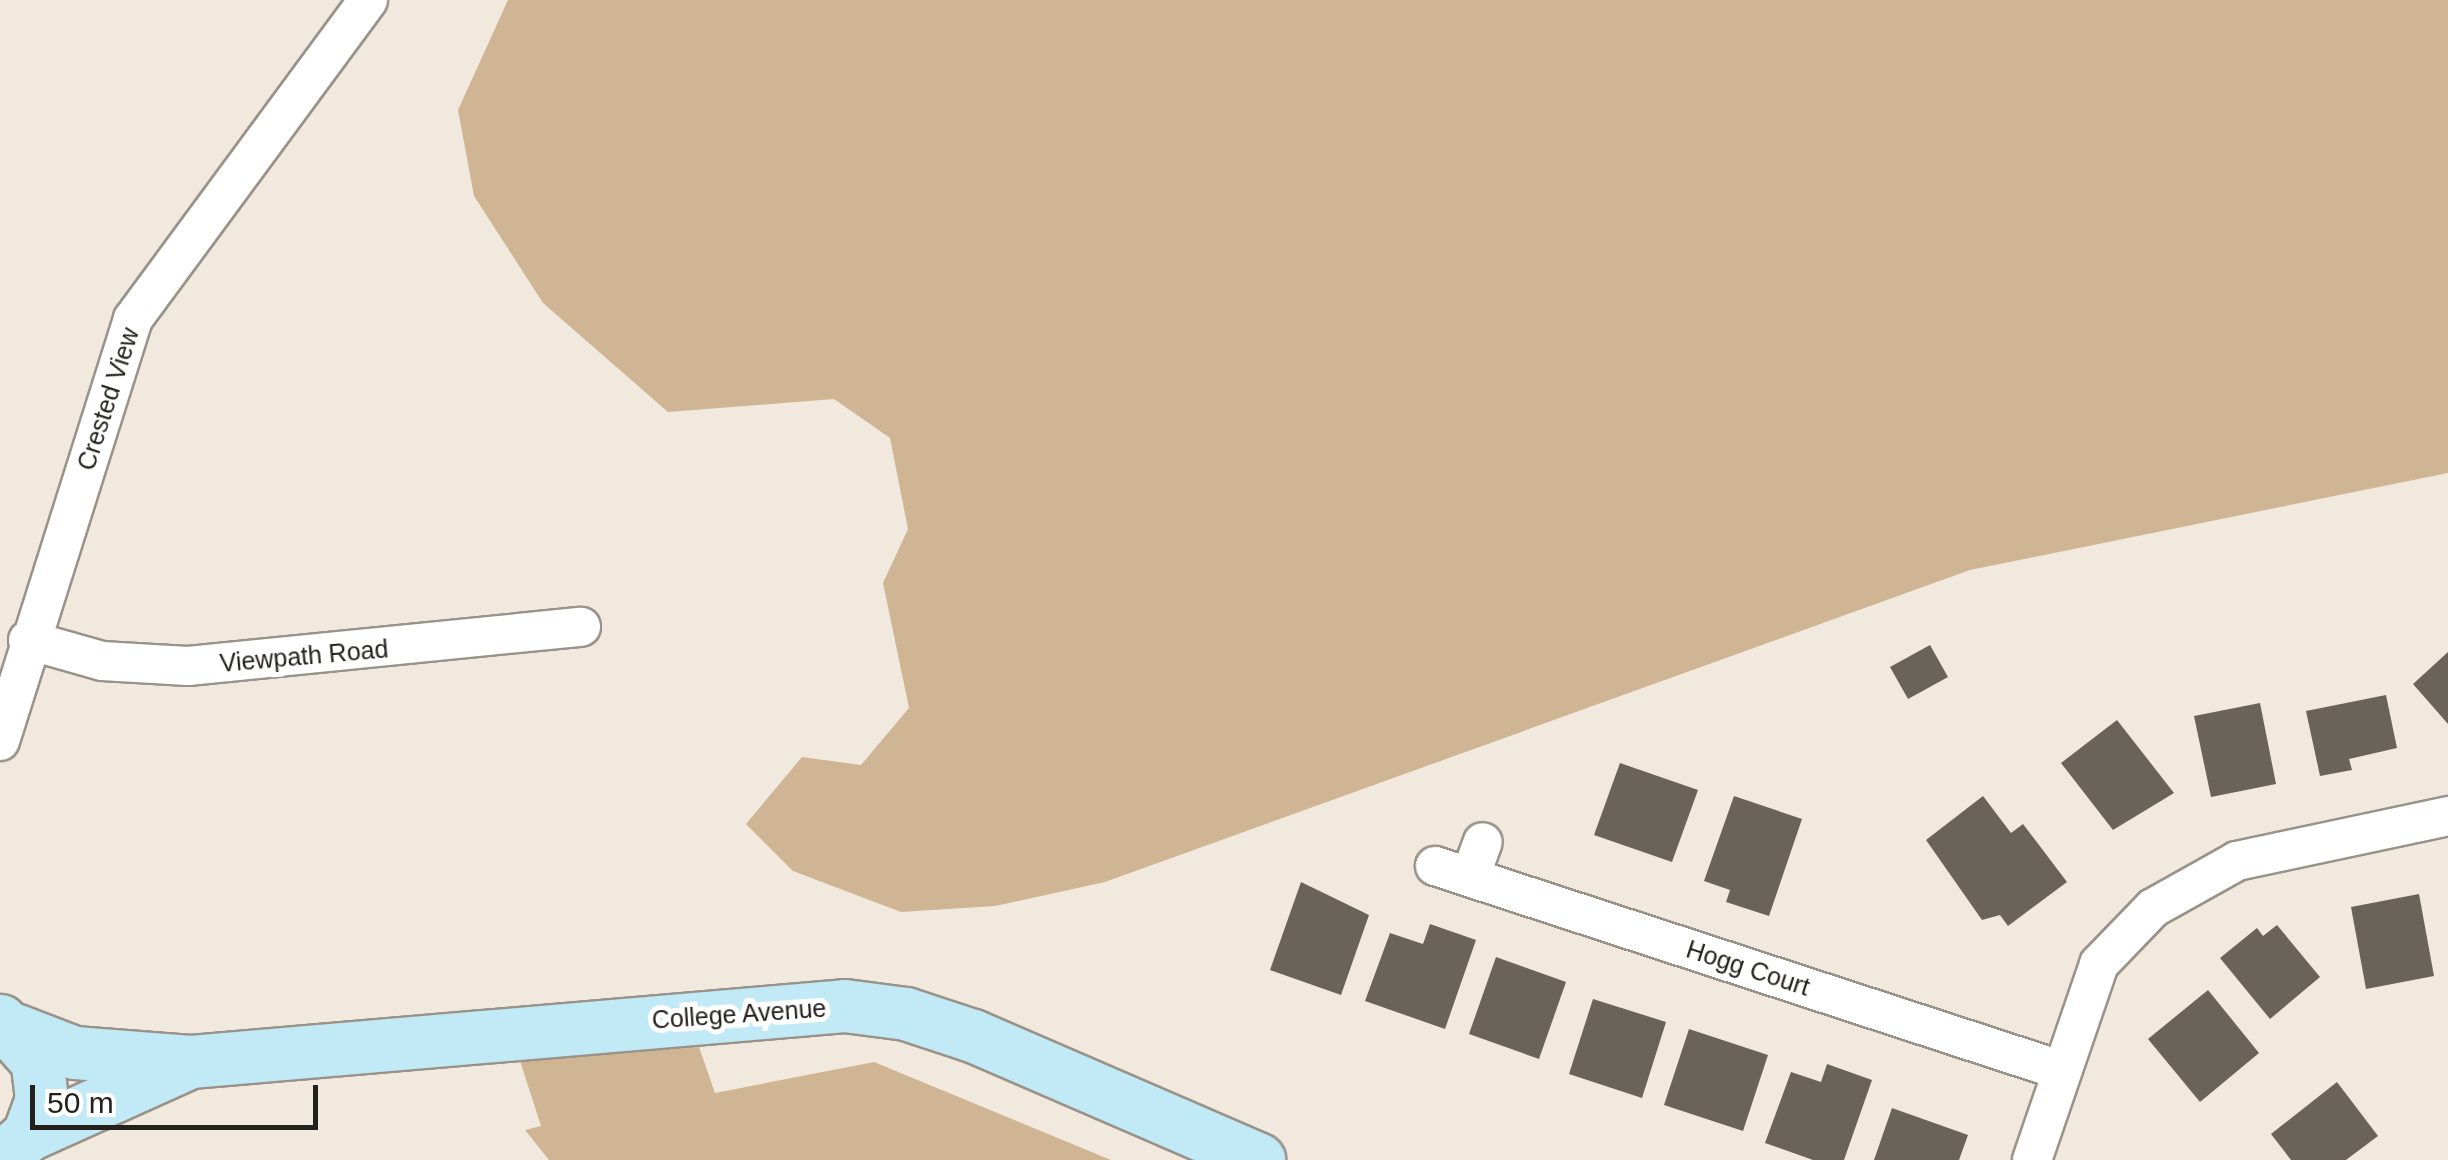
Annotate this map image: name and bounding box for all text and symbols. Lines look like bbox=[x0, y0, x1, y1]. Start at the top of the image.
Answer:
street label: Crested View bbox=[71, 324, 145, 474]
street label: Viewpath Road bbox=[218, 634, 390, 678]
street label: Hogg Court bbox=[1683, 934, 1813, 1002]
street label: College Avenue bbox=[650, 993, 828, 1035]
scale bar bbox=[35, 1065, 322, 1127]
text: 50 m bbox=[47, 1086, 114, 1119]

